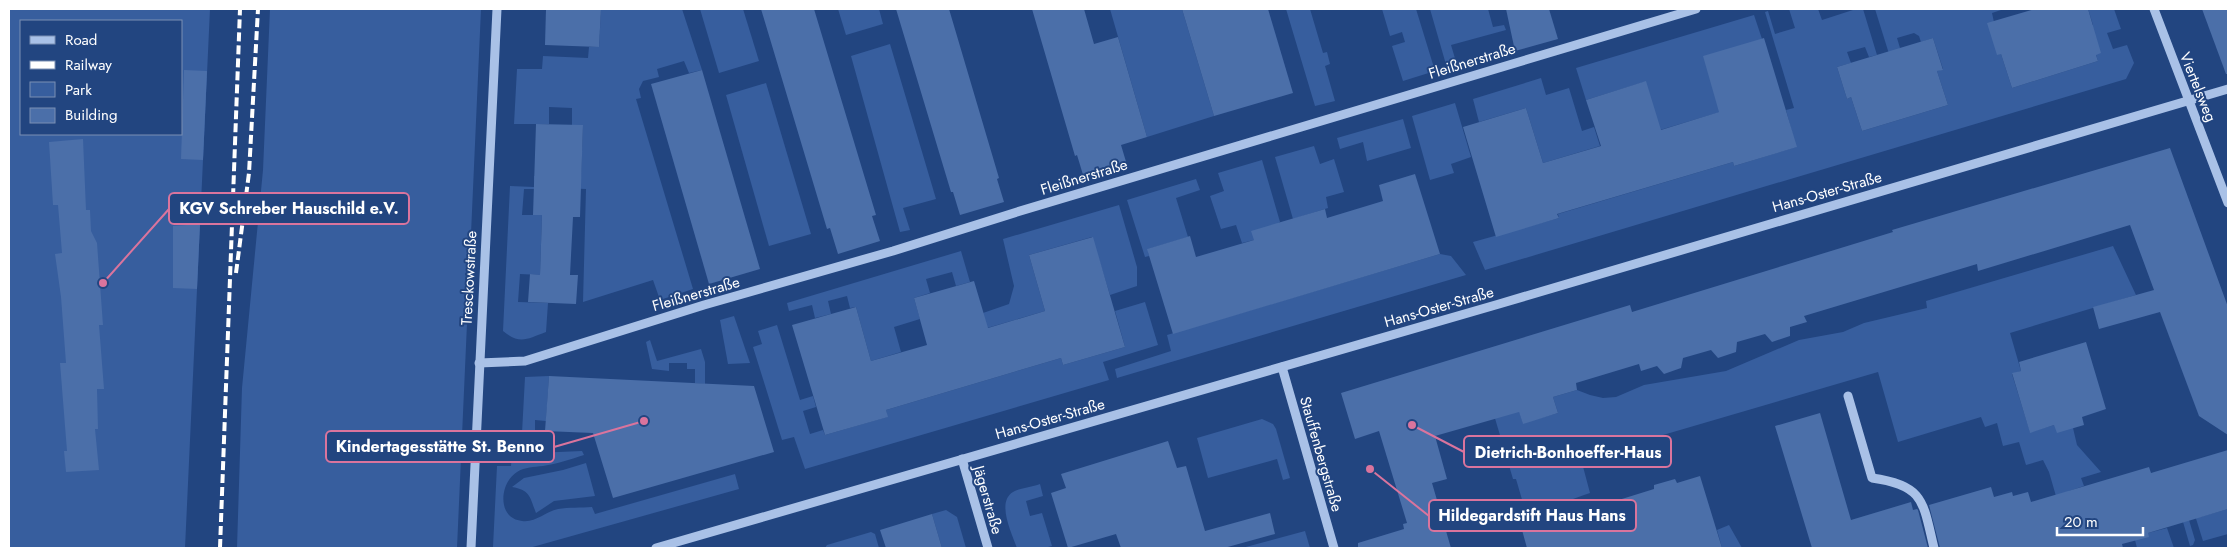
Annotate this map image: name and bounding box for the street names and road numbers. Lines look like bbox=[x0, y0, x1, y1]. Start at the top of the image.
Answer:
street label: Fleißnerstraße bbox=[1426, 37, 1519, 85]
street label: Viertelsweg bbox=[2174, 49, 2222, 125]
street label: Fleißnerstraße bbox=[1038, 153, 1131, 201]
street label: Hans-Oster-Straße bbox=[1770, 166, 1885, 218]
street label: Tresckowstraße bbox=[456, 230, 482, 326]
street label: Fleißnerstraße bbox=[650, 271, 743, 317]
street label: Hans-Oster-Straße bbox=[1382, 281, 1497, 333]
street label: Hans-Oster-Straße bbox=[993, 393, 1108, 445]
street label: Stauffenbergstraße bbox=[1294, 394, 1348, 515]
street label: Jägerstraße bbox=[967, 461, 1008, 537]

